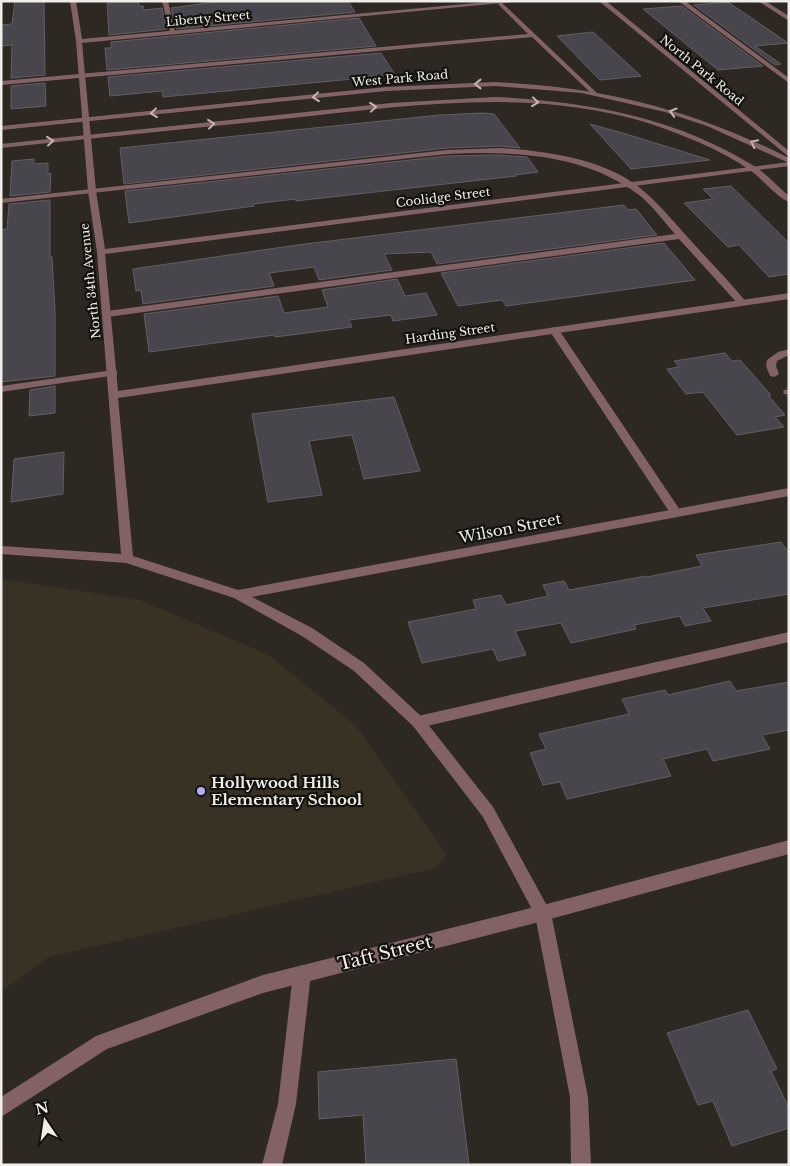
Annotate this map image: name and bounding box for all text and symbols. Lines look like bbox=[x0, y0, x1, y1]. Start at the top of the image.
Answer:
street label: Liberty Street bbox=[165, 7, 251, 29]
street label: North Park Road bbox=[657, 32, 747, 108]
street label: West Park Road bbox=[350, 66, 449, 90]
one-way arrow bbox=[474, 79, 482, 89]
one-way arrow bbox=[312, 91, 320, 102]
one-way arrow bbox=[531, 96, 539, 107]
one-way arrow bbox=[369, 102, 377, 113]
one-way arrow bbox=[150, 107, 158, 118]
one-way arrow bbox=[669, 107, 677, 117]
one-way arrow bbox=[208, 119, 216, 130]
one-way arrow bbox=[46, 136, 54, 147]
one-way arrow bbox=[751, 139, 760, 149]
street label: Coolidge Street bbox=[395, 184, 491, 210]
street label: North 34th Avenue bbox=[76, 222, 104, 340]
street label: Harding Street bbox=[404, 319, 496, 347]
street label: Wilson Street bbox=[456, 509, 563, 547]
place label: Hollywood Hills Elementary School bbox=[211, 773, 363, 809]
marker: Hollywood Hills Elementary School bbox=[195, 785, 207, 797]
street label: Taft Street bbox=[336, 931, 434, 975]
north arrow bbox=[20, 1096, 70, 1146]
text: N bbox=[34, 1098, 51, 1119]

